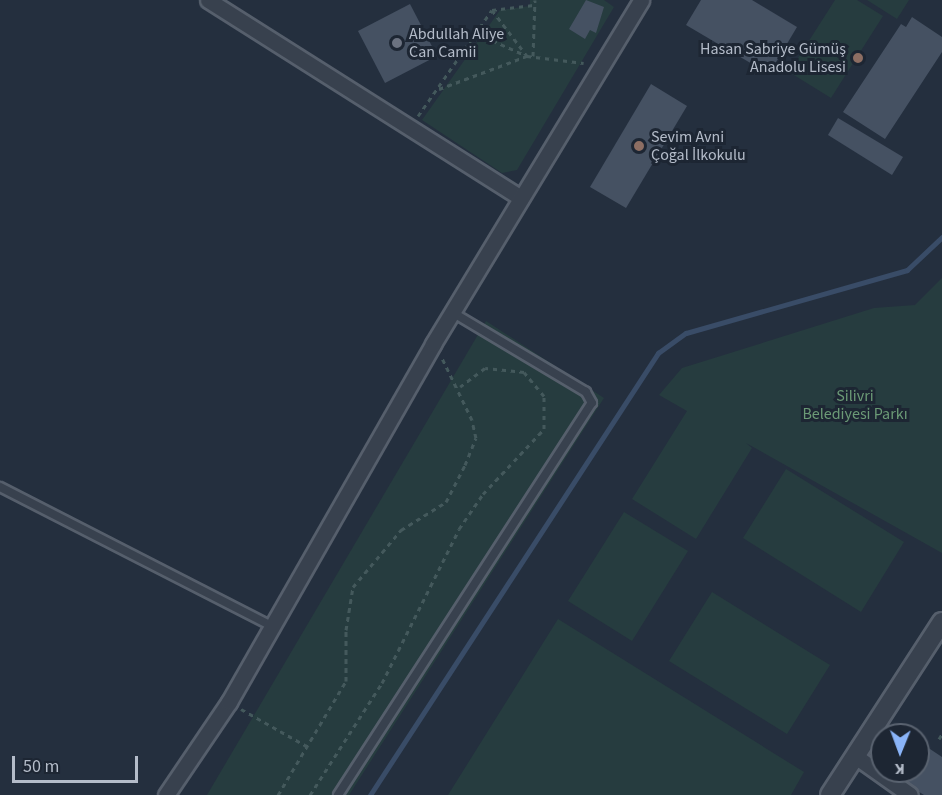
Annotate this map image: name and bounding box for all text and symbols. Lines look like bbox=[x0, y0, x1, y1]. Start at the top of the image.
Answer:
place label: Abdullah Aliye Can Camii bbox=[409, 24, 504, 62]
marker: Abdullah Aliye Can Camii bbox=[390, 36, 404, 50]
place label: Hasan Sabriye Gümüş Anadolu Lisesi bbox=[700, 39, 846, 77]
marker: Hasan Sabriye Gümüş Anadolu Lisesi bbox=[851, 51, 865, 65]
place label: Sevim Avni Çoğal İlkokulu bbox=[651, 127, 746, 165]
marker: Sevim Avni Çoğal İlkokulu bbox=[632, 139, 646, 153]
park label: Silivri Belediyesi Parkı bbox=[802, 386, 908, 424]
north arrow bbox=[870, 723, 930, 783]
scale bar bbox=[15, 744, 141, 782]
text: 50 m bbox=[23, 754, 59, 779]
text: K bbox=[895, 758, 905, 780]

